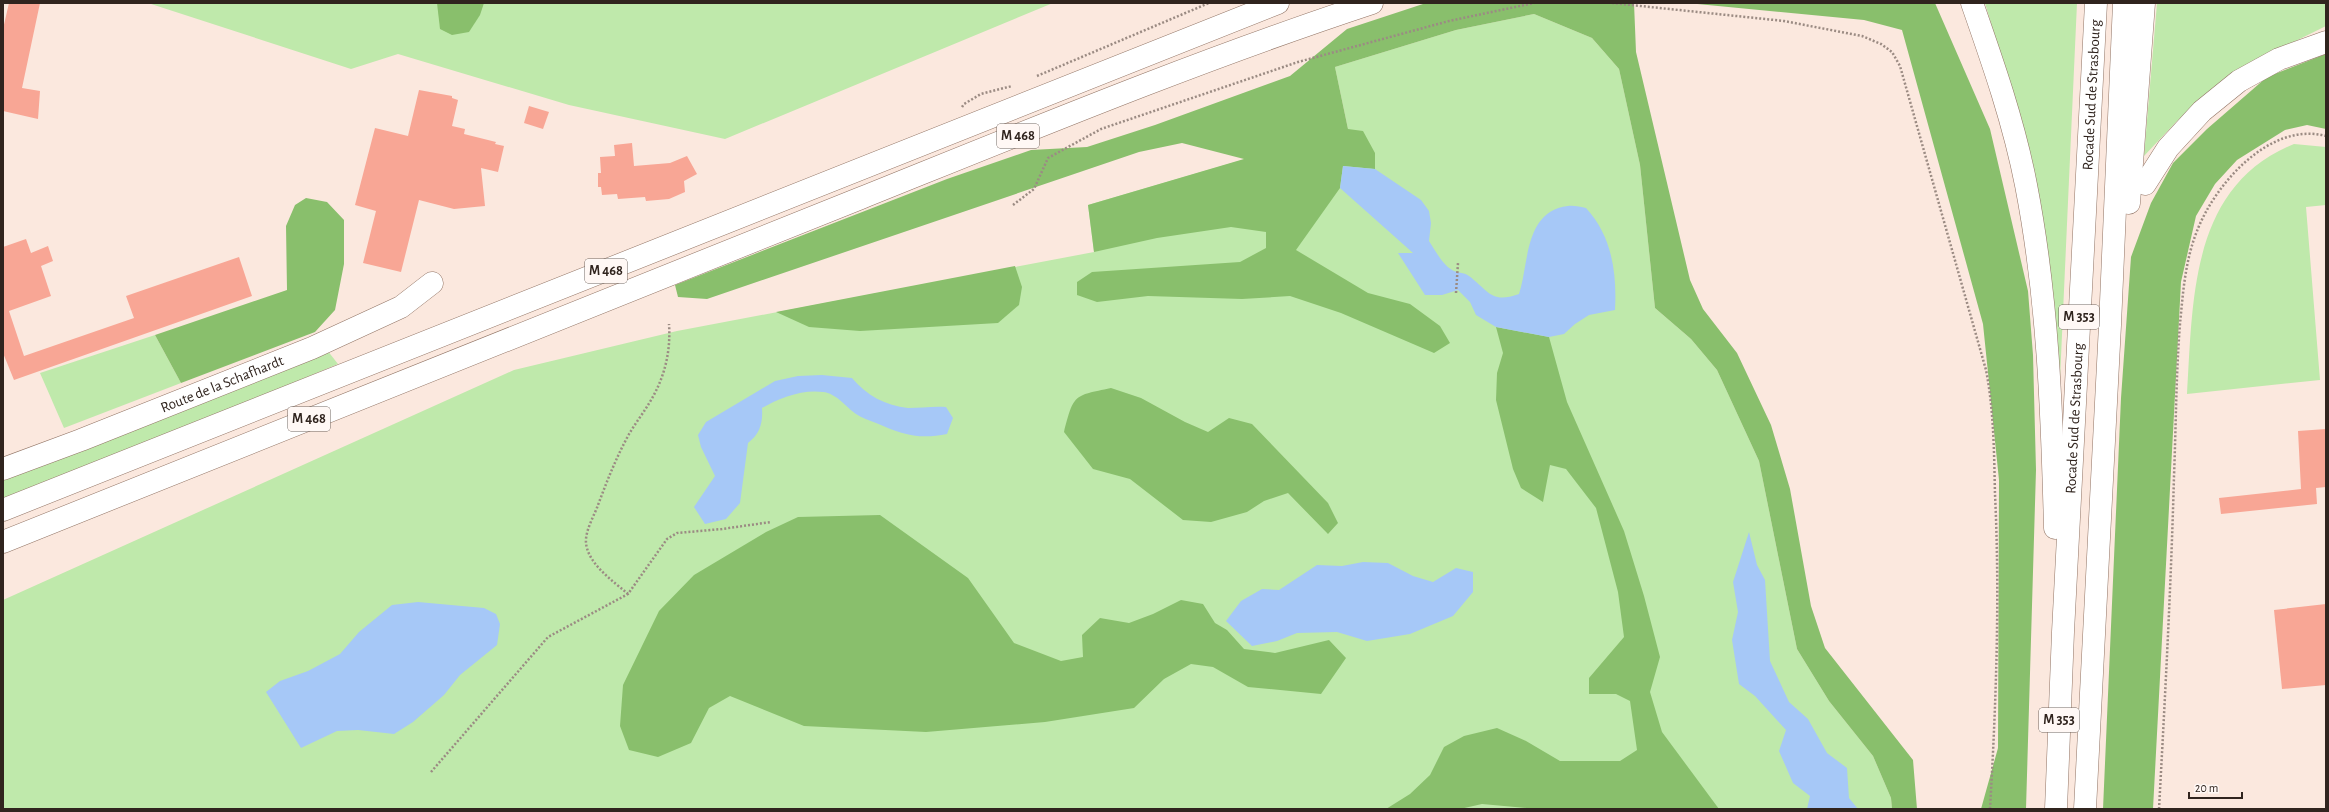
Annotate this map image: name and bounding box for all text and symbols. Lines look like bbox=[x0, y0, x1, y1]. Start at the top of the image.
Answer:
street label: Rocade Sud de Strasbourg bbox=[2080, 18, 2103, 171]
road number: M 468 bbox=[997, 124, 1039, 148]
road number: M 468 bbox=[585, 259, 627, 283]
road number: M 353 bbox=[2059, 305, 2099, 329]
street label: Rocade Sud de Strasbourg bbox=[2063, 342, 2086, 494]
street label: Route de la Schafhardt bbox=[158, 353, 286, 415]
road number: M 468 bbox=[288, 407, 330, 431]
road number: M 353 bbox=[2039, 708, 2079, 732]
scale bar bbox=[2189, 774, 2242, 800]
text: 20 m bbox=[2195, 782, 2218, 794]

